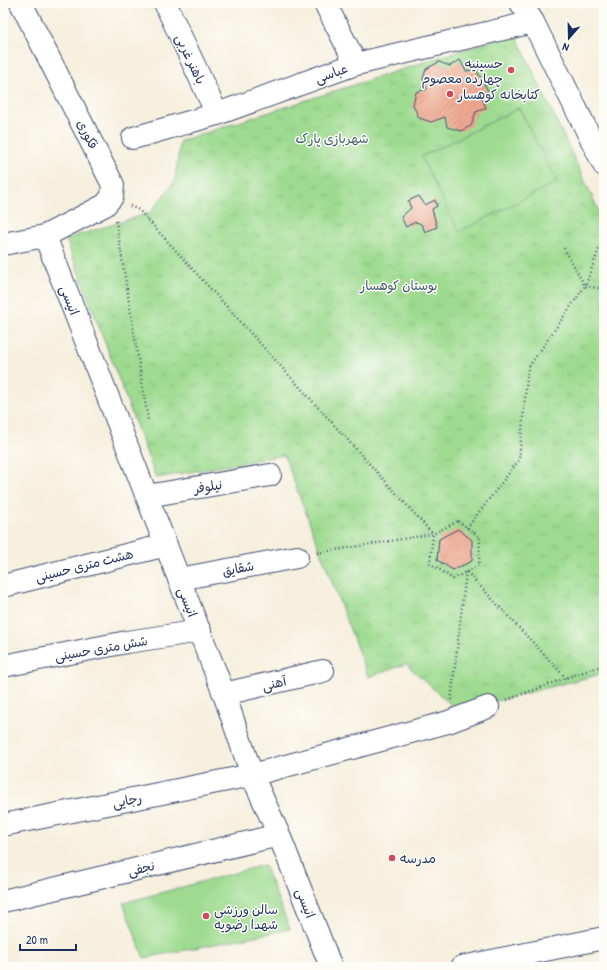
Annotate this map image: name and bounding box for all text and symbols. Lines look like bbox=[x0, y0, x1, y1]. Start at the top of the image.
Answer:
north arrow bbox=[549, 18, 589, 58]
street label: باهنر غربی bbox=[171, 31, 210, 87]
text: N bbox=[560, 40, 571, 55]
place label: حسینیه چهارده معصوم bbox=[421, 54, 503, 89]
street label: عباسی bbox=[312, 59, 350, 88]
marker: حسینیه چهارده معصوم bbox=[506, 65, 516, 75]
place label: کتابخانه کوهسار bbox=[457, 85, 540, 103]
marker: کتابخانه کوهسار bbox=[445, 89, 455, 99]
street label: فکوری bbox=[73, 116, 103, 152]
park label: شهربازی پارک bbox=[296, 129, 368, 147]
park label: بوستان کوهسار bbox=[359, 276, 438, 294]
street label: انیسی bbox=[55, 282, 84, 318]
street label: نیلوفر bbox=[192, 475, 223, 497]
street label: هشت متری حسینی bbox=[33, 544, 135, 587]
street label: شقایق bbox=[221, 556, 255, 580]
street label: انیسی bbox=[173, 584, 202, 620]
street label: شش متری حسینی bbox=[53, 631, 149, 666]
street label: آهنی bbox=[260, 671, 289, 695]
street label: رجایی bbox=[111, 788, 143, 813]
place label: مدرسه bbox=[400, 849, 436, 867]
marker: مدرسه bbox=[387, 853, 397, 863]
street label: نجفی bbox=[126, 856, 157, 881]
street label: انیسی bbox=[291, 885, 320, 921]
place label: سالن ورزشی شهدا رضویه bbox=[214, 900, 278, 933]
marker: سالن ورزشی شهدا رضویه bbox=[201, 911, 211, 921]
scale bar bbox=[20, 926, 76, 952]
text: 20 m bbox=[26, 931, 48, 948]

